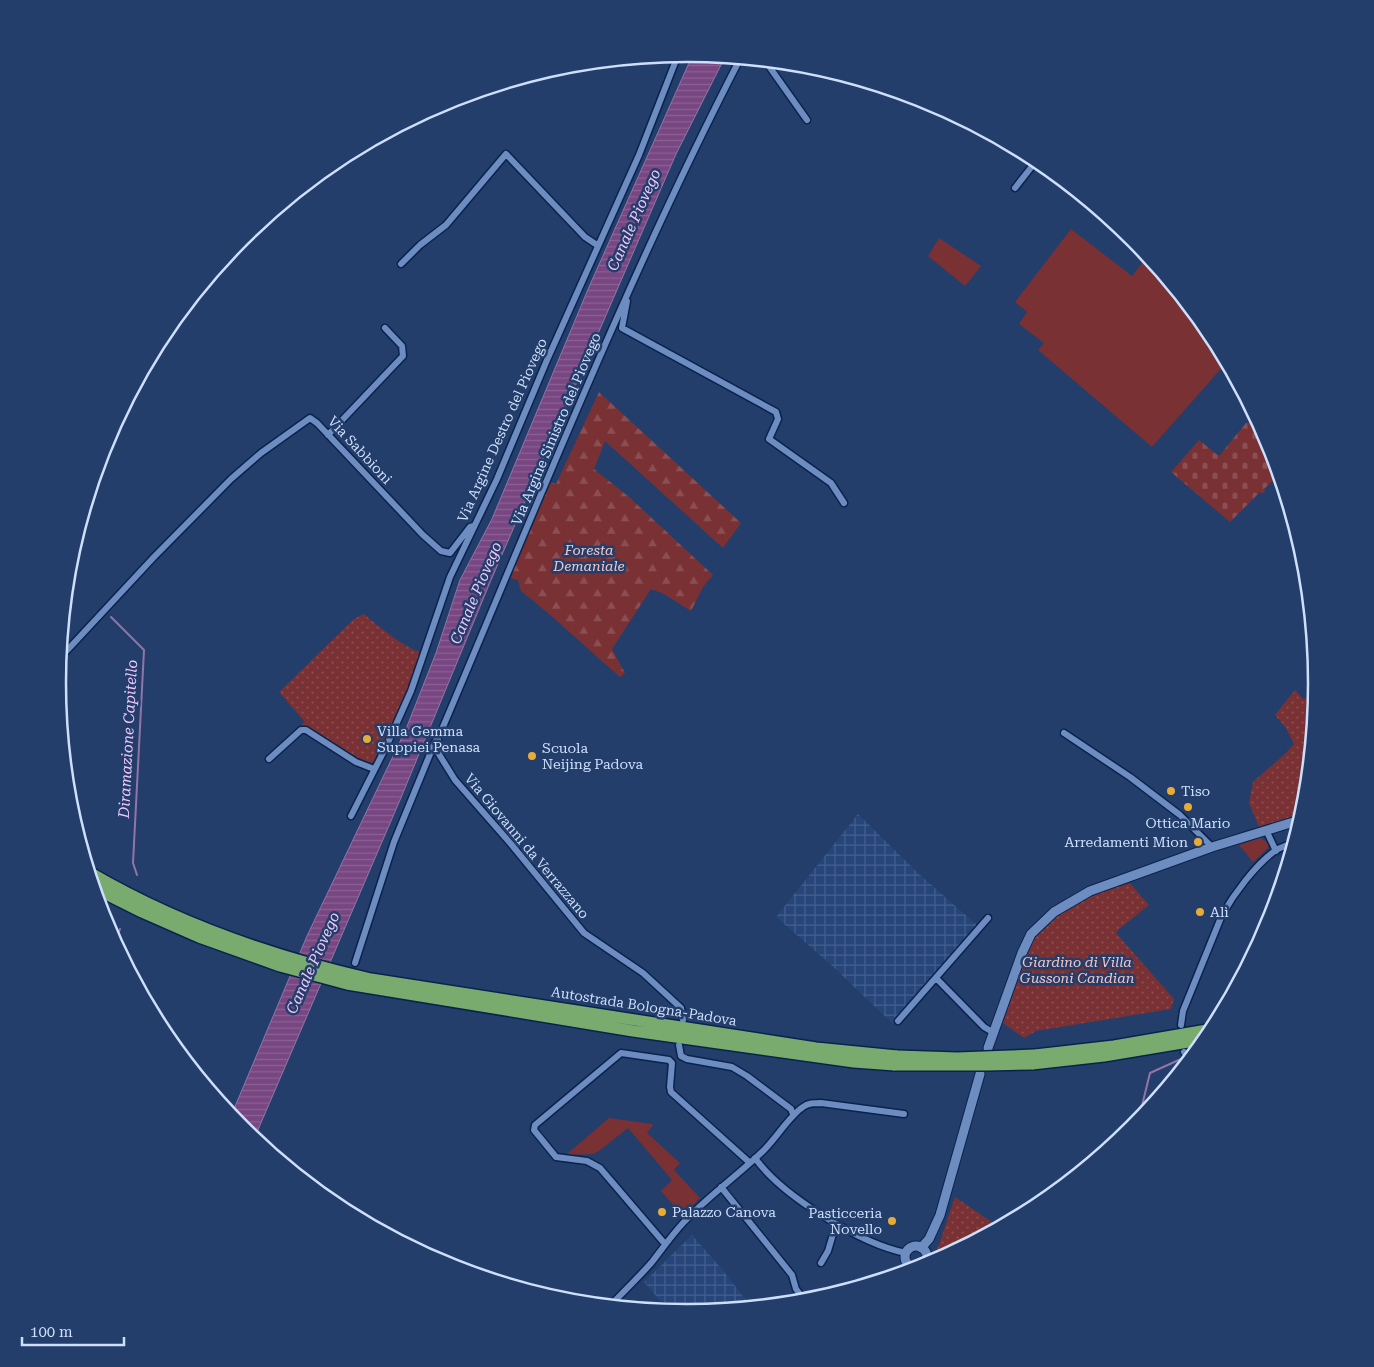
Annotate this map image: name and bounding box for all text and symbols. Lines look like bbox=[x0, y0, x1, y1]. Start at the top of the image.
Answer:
water label: Canale Piovego bbox=[604, 166, 665, 274]
street label: Via Argine Sinistro del Piovego bbox=[508, 330, 604, 528]
street label: Via Argine Destro del Piovego bbox=[454, 336, 550, 524]
street label: Via Sabbioni bbox=[325, 413, 396, 487]
water label: Canale Piovego bbox=[446, 539, 506, 647]
park label: Foresta Demaniale bbox=[552, 542, 625, 574]
water label: Diramazione Capitello bbox=[115, 659, 141, 820]
place label: Villa Gemma Suppiei Penasa bbox=[377, 723, 481, 755]
marker: Villa Gemma Suppiei Penasa bbox=[361, 733, 373, 745]
place label: Scuola Neijing Padova bbox=[542, 740, 644, 772]
marker: Scuola Neijing Padova bbox=[526, 750, 538, 762]
street label: Via Giovanni da Verrazzano bbox=[462, 770, 592, 922]
place label: Tiso bbox=[1181, 783, 1210, 799]
marker: Tiso bbox=[1165, 785, 1177, 797]
marker: Ottica Mario bbox=[1182, 801, 1194, 813]
place label: Ottica Mario bbox=[1146, 815, 1230, 831]
place label: Arredamenti Mion bbox=[1064, 834, 1188, 850]
marker: Arredamenti Mion bbox=[1192, 836, 1204, 848]
place label: Alì bbox=[1210, 904, 1229, 920]
marker: Alì bbox=[1194, 906, 1206, 918]
water label: Canale Piovego bbox=[283, 909, 344, 1017]
park label: Giardino di Villa Gussoni Candian bbox=[1020, 954, 1135, 986]
street label: Autostrada Bologna-Padova bbox=[550, 983, 738, 1029]
place label: Palazzo Canova bbox=[672, 1204, 776, 1220]
place label: Pasticceria Novello bbox=[808, 1205, 882, 1237]
marker: Palazzo Canova bbox=[656, 1206, 668, 1218]
marker: Pasticceria Novello bbox=[886, 1215, 898, 1227]
scale bar bbox=[22, 1314, 125, 1346]
text: 100 m bbox=[30, 1323, 73, 1341]

